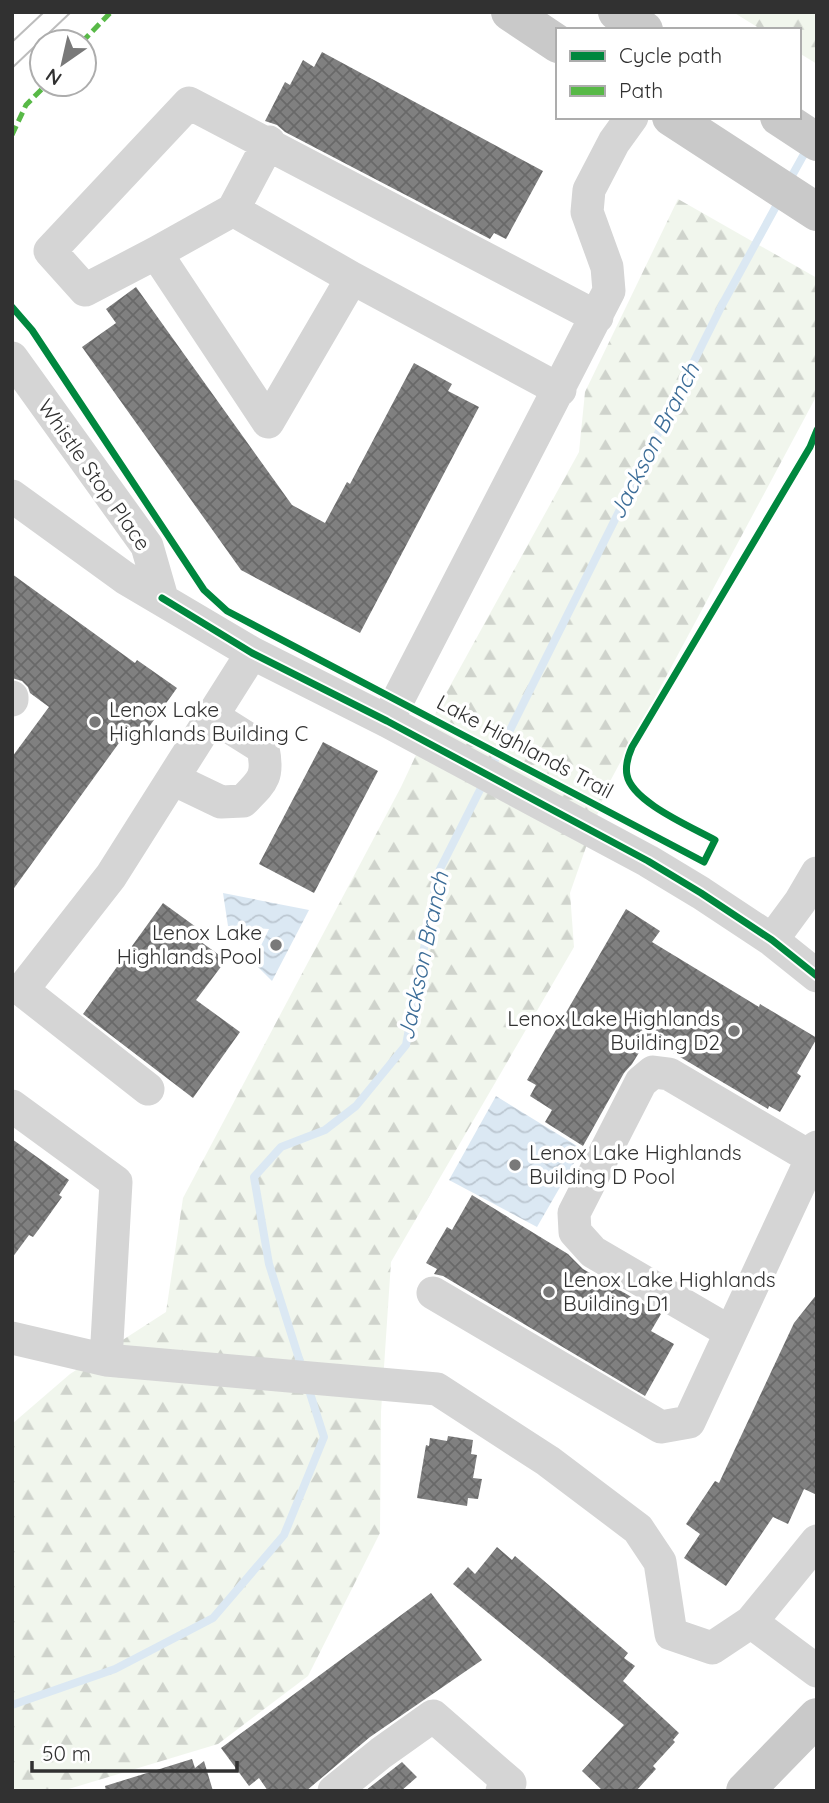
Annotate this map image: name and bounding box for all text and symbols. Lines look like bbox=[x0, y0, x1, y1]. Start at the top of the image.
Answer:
north arrow bbox=[28, 28, 98, 98]
legend bbox=[556, 28, 801, 119]
text: Cycle path bbox=[619, 42, 722, 68]
text: N bbox=[41, 63, 66, 91]
text: Path bbox=[619, 77, 663, 103]
water label: Jackson Branch bbox=[602, 357, 706, 524]
street label: Whistle Stop Place bbox=[33, 394, 157, 555]
street label: Lake Highlands Trail bbox=[433, 689, 618, 804]
place label: Lenox Lake Highlands Building C bbox=[109, 696, 309, 746]
marker: Lenox Lake Highlands Building C bbox=[87, 714, 103, 730]
water label: Jackson Branch bbox=[391, 868, 455, 1043]
place label: Lenox Lake Highlands Pool bbox=[117, 919, 262, 969]
marker: Lenox Lake Highlands Pool bbox=[268, 937, 284, 953]
place label: Lenox Lake Highlands Building D2 bbox=[507, 1005, 720, 1055]
marker: Lenox Lake Highlands Building D2 bbox=[726, 1023, 742, 1039]
place label: Lenox Lake Highlands Building D Pool bbox=[529, 1139, 742, 1189]
marker: Lenox Lake Highlands Building D Pool bbox=[507, 1157, 523, 1173]
place label: Lenox Lake Highlands Building D1 bbox=[563, 1266, 776, 1316]
marker: Lenox Lake Highlands Building D1 bbox=[541, 1284, 557, 1300]
scale bar bbox=[32, 1730, 236, 1774]
text: 50 m bbox=[42, 1740, 91, 1766]

